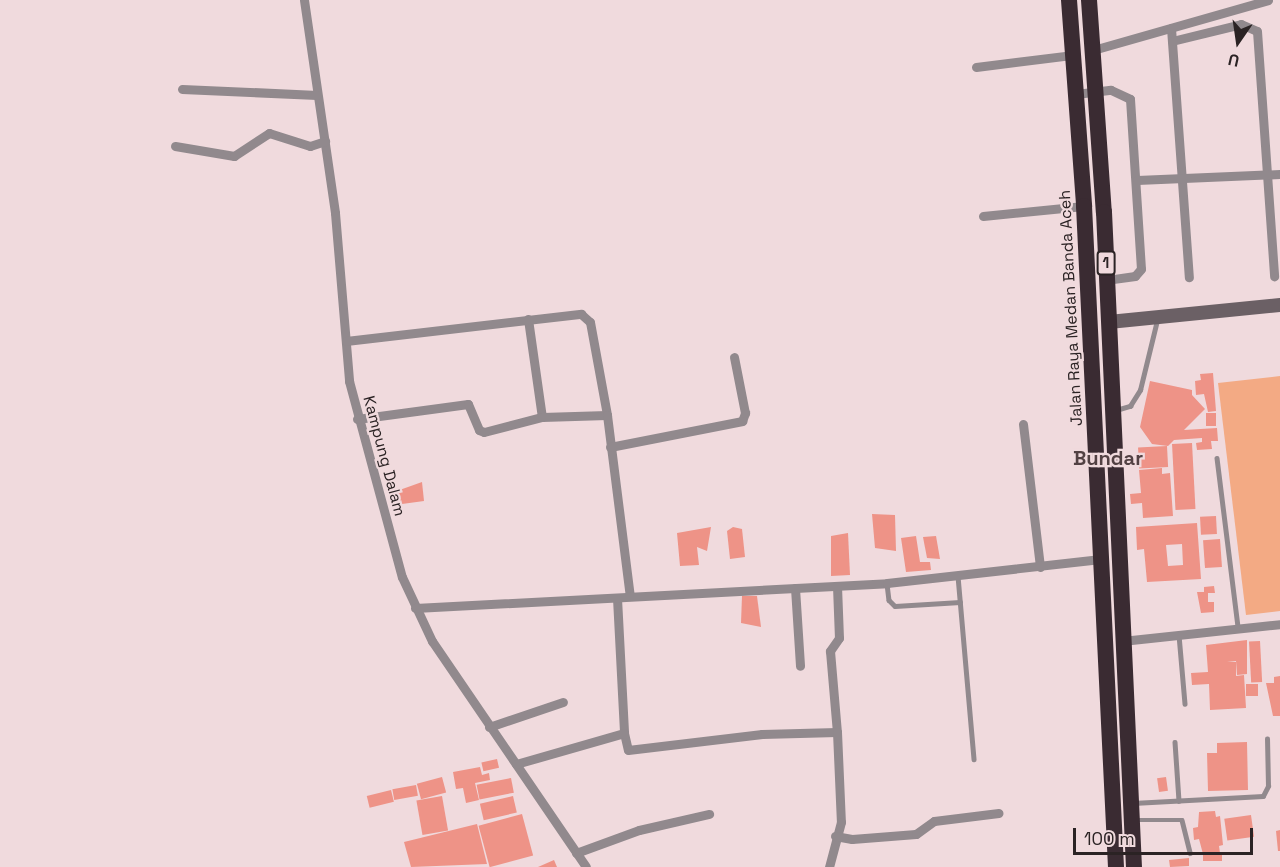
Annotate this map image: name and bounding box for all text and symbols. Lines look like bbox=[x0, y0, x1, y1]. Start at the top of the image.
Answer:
north arrow bbox=[1208, 12, 1268, 72]
text: U bbox=[1226, 49, 1241, 71]
street label: Jalan Raya Medan Banda Aceh bbox=[1055, 189, 1087, 427]
road number: 1 bbox=[1096, 251, 1116, 275]
street label: Kampung Dalam bbox=[359, 394, 409, 518]
district label: Bundar bbox=[1073, 446, 1143, 470]
scale bar bbox=[1076, 816, 1256, 854]
text: 100 m bbox=[1084, 827, 1135, 850]

